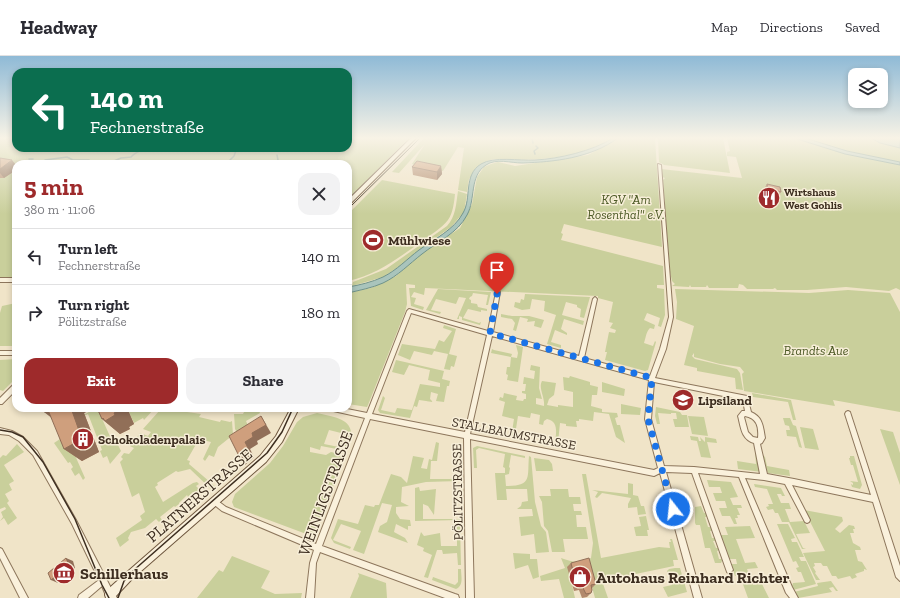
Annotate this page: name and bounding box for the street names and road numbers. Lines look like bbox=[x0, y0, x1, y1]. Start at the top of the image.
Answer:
street label: STALLBAUMSTRASSE bbox=[451, 414, 578, 453]
street label: WEINLIGSTRASSE bbox=[294, 428, 357, 558]
street label: PÖLITZSTRASSE bbox=[449, 443, 466, 540]
street label: PLATNERSTRASSE bbox=[143, 444, 256, 546]

